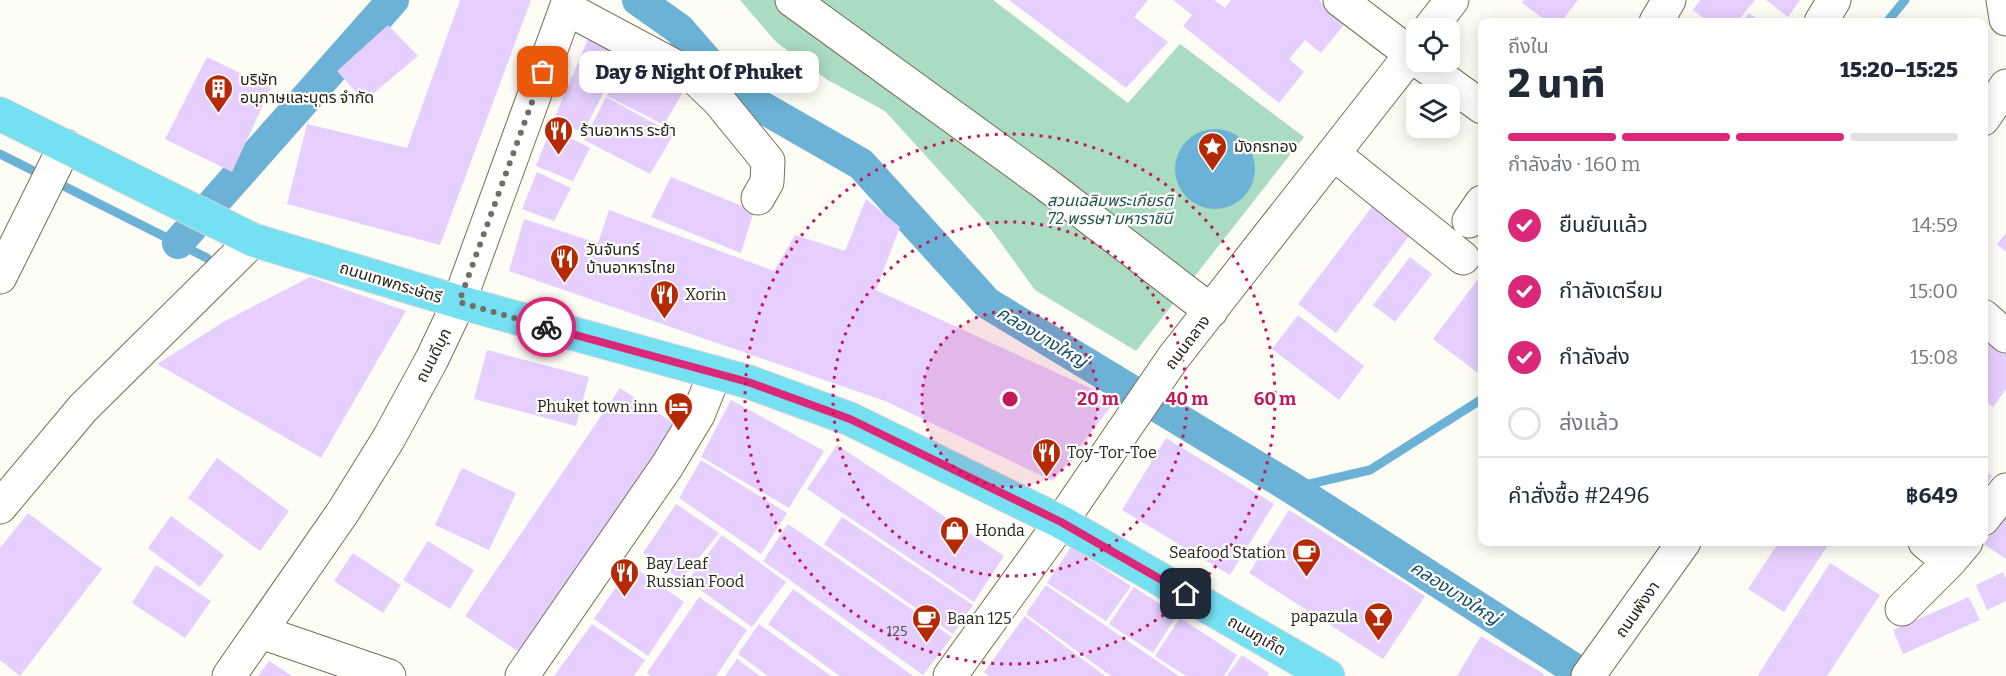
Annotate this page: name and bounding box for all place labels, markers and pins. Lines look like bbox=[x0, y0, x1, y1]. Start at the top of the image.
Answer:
pin bbox=[517, 46, 568, 97]
callout: Day & Night Of Phuket bbox=[579, 51, 819, 93]
place label: บริษัท อนุภาษและบุตร จำกัด bbox=[240, 70, 374, 107]
building icon: บริษัท อนุภาษและบุตร จำกัด bbox=[203, 72, 235, 114]
restaurant icon: ร้านอาหาร ระย้า bbox=[543, 114, 575, 156]
place label: ร้านอาหาร ระย้า bbox=[580, 121, 676, 140]
place icon: มังกรทอง bbox=[1197, 130, 1229, 172]
place label: มังกรทอง bbox=[1234, 137, 1297, 156]
place label: วันจันทร์ บ้านอาหารไทย bbox=[586, 240, 675, 277]
restaurant icon: วันจันทร์ บ้านอาหารไทย bbox=[549, 242, 581, 284]
restaurant icon: Xorin bbox=[648, 278, 680, 320]
place label: Xorin bbox=[685, 285, 726, 304]
centre of rings bbox=[1000, 389, 1020, 409]
hotel icon: Phuket town inn bbox=[663, 390, 695, 432]
place label: Phuket town inn bbox=[537, 397, 658, 416]
restaurant icon: Toy-Tor-Toe bbox=[1030, 436, 1062, 478]
place label: Toy-Tor-Toe bbox=[1067, 443, 1157, 462]
shop icon: Honda bbox=[938, 514, 970, 556]
place label: Honda bbox=[975, 521, 1025, 540]
cafe icon: Seafood Station bbox=[1291, 536, 1323, 578]
place label: Seafood Station bbox=[1169, 543, 1286, 562]
place label: Bay Leaf Russian Food bbox=[646, 554, 745, 591]
restaurant icon: Bay Leaf Russian Food bbox=[609, 556, 641, 598]
pin bbox=[1160, 568, 1211, 619]
bar icon: papazula bbox=[1363, 600, 1395, 642]
cafe icon: Baan 125 bbox=[910, 602, 942, 644]
place label: papazula bbox=[1291, 607, 1358, 626]
place label: Baan 125 bbox=[947, 609, 1012, 628]

